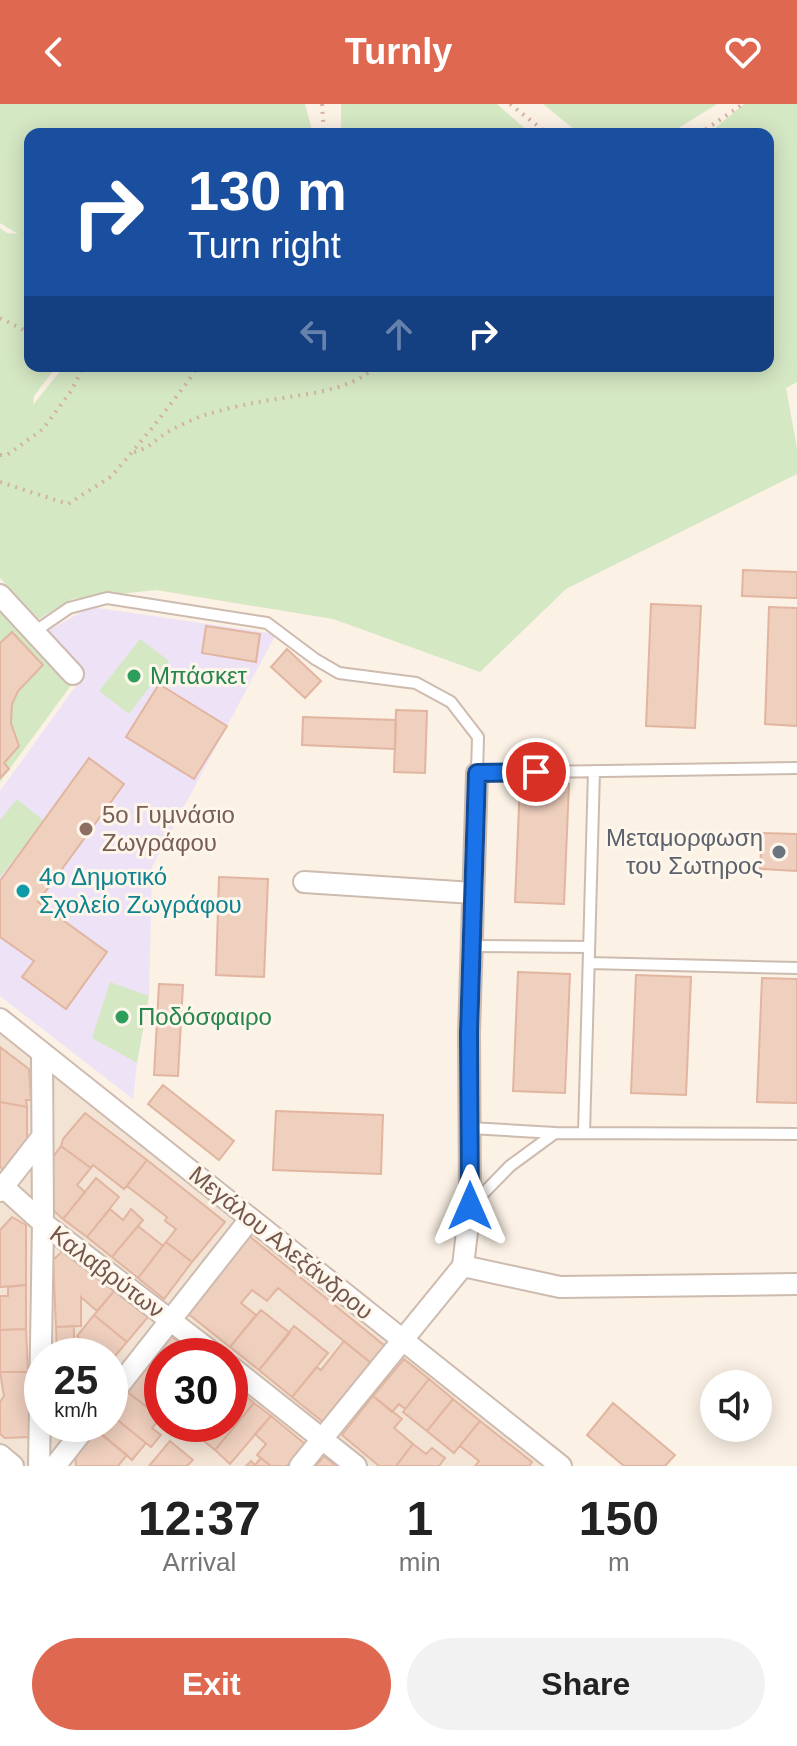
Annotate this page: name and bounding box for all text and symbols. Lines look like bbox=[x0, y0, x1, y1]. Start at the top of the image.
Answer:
icon: back bbox=[32, 30, 76, 74]
icon: heart bbox=[721, 30, 765, 74]
text: Turnly bbox=[345, 31, 452, 72]
text: 130 m bbox=[188, 159, 347, 222]
icon: right bbox=[56, 160, 160, 264]
text: Turn right bbox=[188, 225, 341, 266]
icon: left bbox=[293, 312, 337, 356]
icon: ahead bbox=[377, 312, 421, 356]
icon: right bbox=[461, 312, 505, 356]
place label: Μπάσκετ bbox=[150, 662, 248, 689]
marker: Μπάσκετ bbox=[125, 667, 143, 685]
pin bbox=[502, 738, 570, 806]
icon: arrive bbox=[514, 750, 558, 794]
place label: 5ο Γυμνάσιο Ζωγράφου bbox=[102, 801, 235, 856]
marker: 5ο Γυμνάσιο Ζωγράφου bbox=[77, 820, 95, 838]
place label: Μεταμορφωση του Σωτηρος bbox=[606, 824, 763, 879]
marker: Μεταμορφωση του Σωτηρος bbox=[770, 843, 788, 861]
place label: 4ο Δημοτικό Σχολείο Ζωγράφου bbox=[39, 863, 242, 918]
marker: 4ο Δημοτικό Σχολείο Ζωγράφου bbox=[14, 882, 32, 900]
place label: Ποδόσφαιρο bbox=[138, 1003, 272, 1030]
marker: Ποδόσφαιρο bbox=[113, 1008, 131, 1026]
street label: Μεγάλου Αλεξάνδρου bbox=[184, 1160, 378, 1325]
position arrow bbox=[428, 1164, 512, 1248]
street label: Καλαβρύτων bbox=[45, 1220, 170, 1323]
speed limit sign: 30 bbox=[144, 1338, 248, 1442]
text: 25 bbox=[54, 1358, 98, 1402]
map controls bbox=[700, 1370, 772, 1442]
button: sound bbox=[700, 1370, 772, 1442]
text: km/h bbox=[54, 1399, 98, 1421]
text: 12:37 bbox=[138, 1492, 261, 1545]
text: 1 bbox=[406, 1492, 433, 1545]
text: 150 bbox=[579, 1492, 659, 1545]
text: Arrival bbox=[163, 1547, 236, 1577]
text: min bbox=[399, 1547, 441, 1577]
text: m bbox=[608, 1547, 630, 1577]
button: Exit bbox=[32, 1638, 391, 1730]
button: Share bbox=[407, 1638, 765, 1730]

